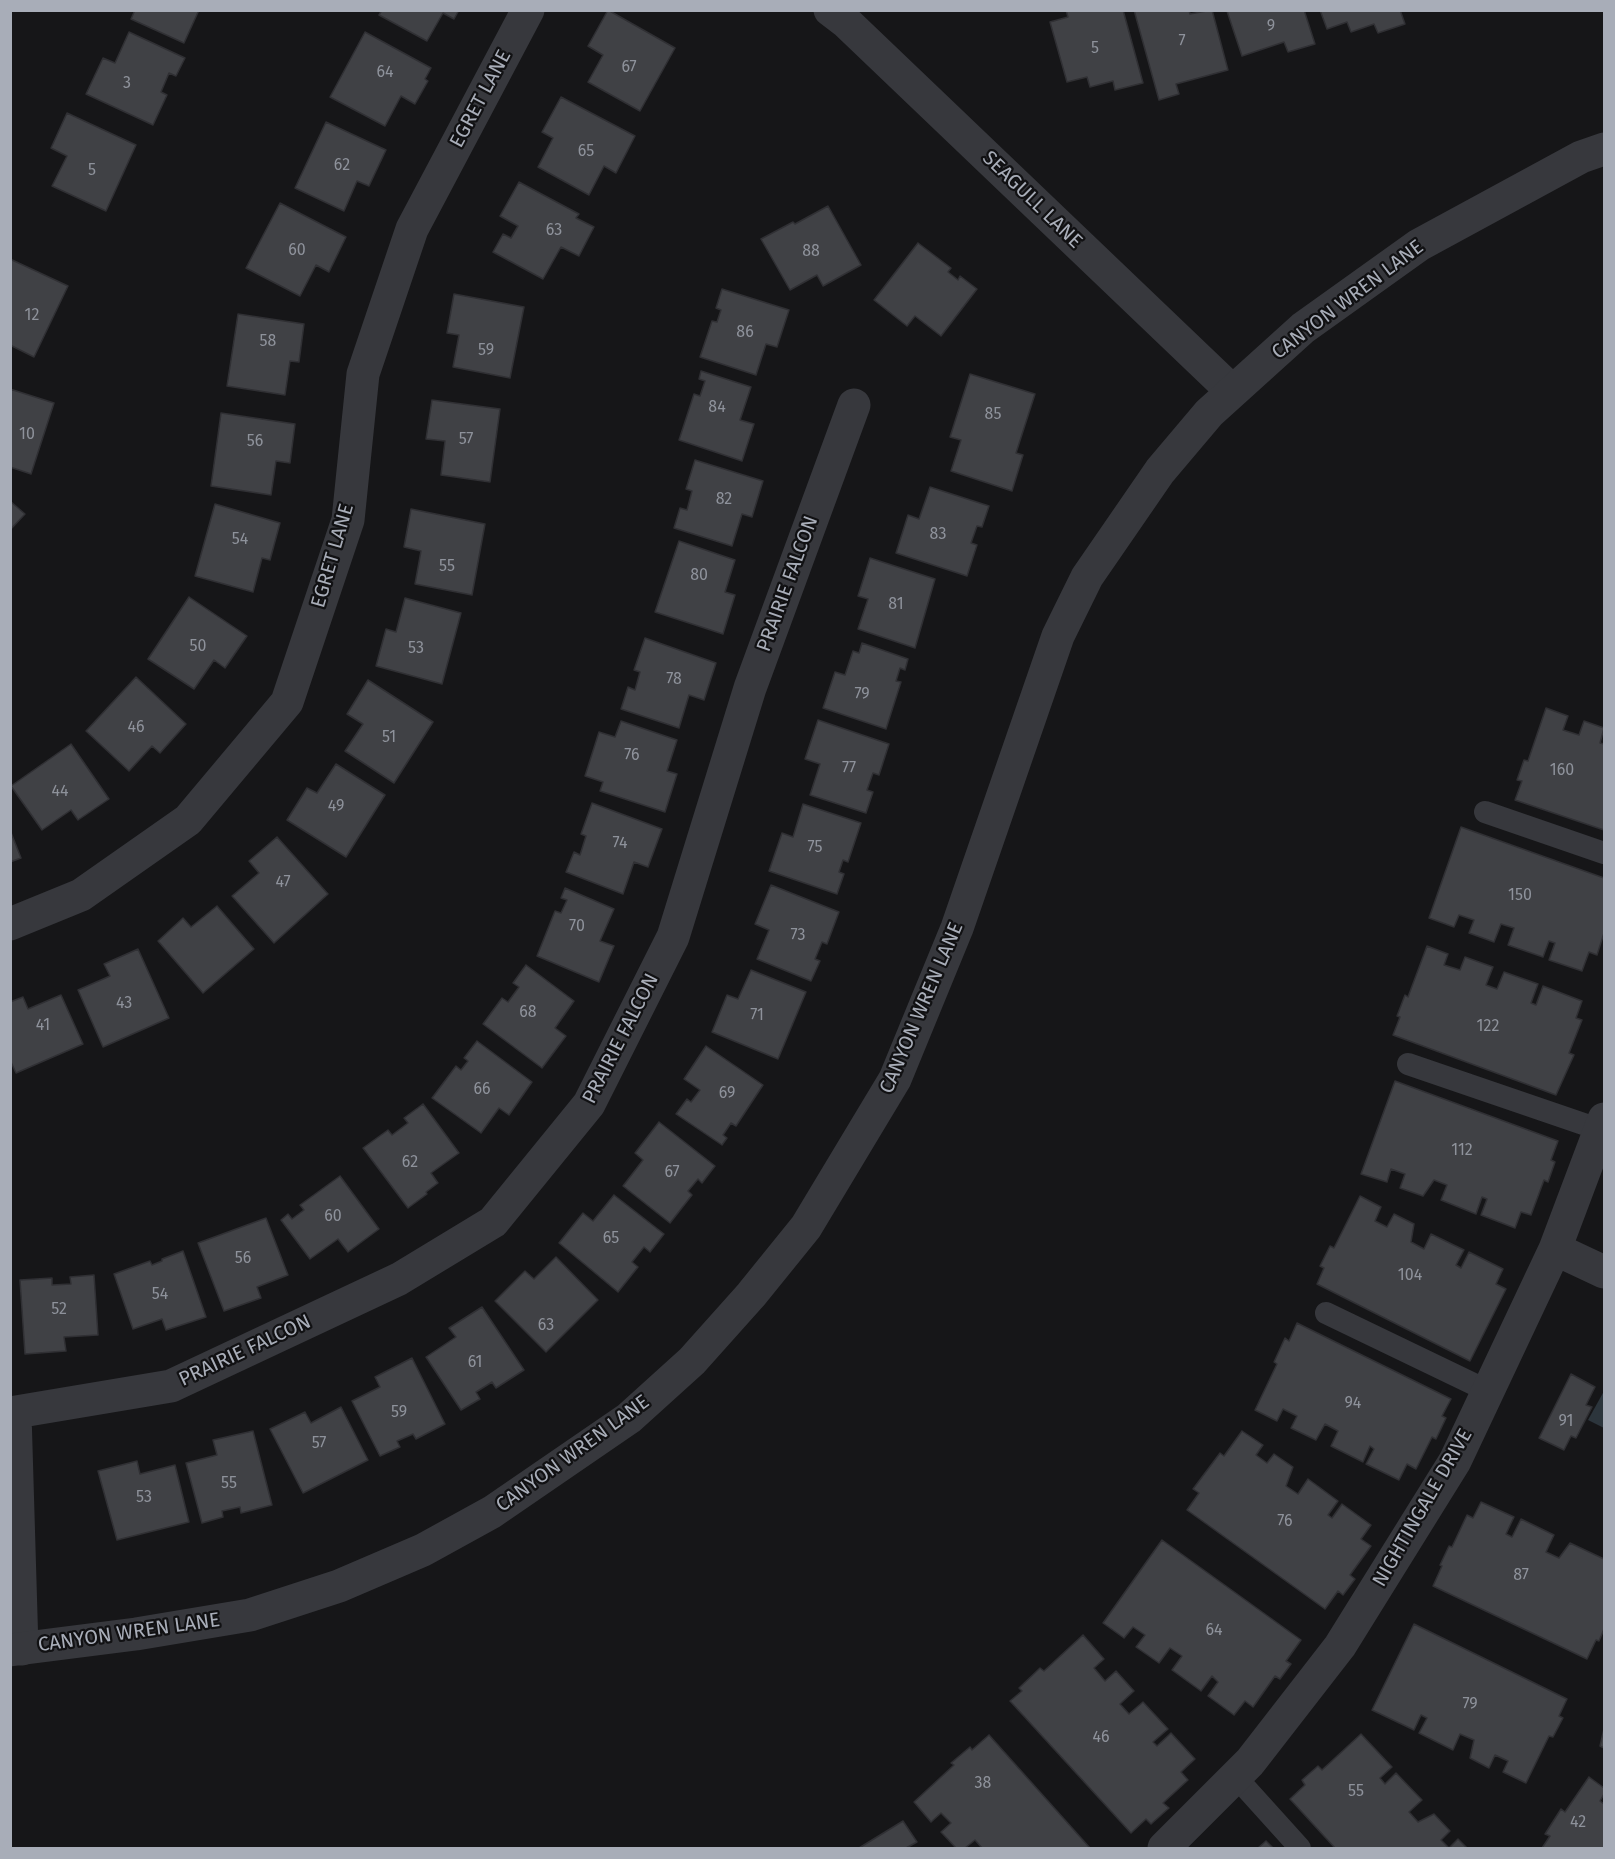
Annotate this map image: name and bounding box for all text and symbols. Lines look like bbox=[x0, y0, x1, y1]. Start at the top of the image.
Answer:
house number: 9 bbox=[1267, 17, 1275, 37]
house number: 7 bbox=[1178, 32, 1186, 52]
house number: 5 bbox=[1091, 39, 1099, 59]
street label: EGRET LANE bbox=[445, 46, 517, 152]
house number: 67 bbox=[621, 58, 637, 78]
house number: 64 bbox=[376, 63, 394, 83]
house number: 3 bbox=[123, 74, 131, 94]
house number: 65 bbox=[578, 142, 594, 162]
street label: SEAGULL LANE bbox=[977, 146, 1087, 254]
house number: 62 bbox=[334, 156, 350, 176]
house number: 5 bbox=[88, 161, 96, 181]
house number: 63 bbox=[546, 221, 562, 241]
street label: CANYON WREN LANE bbox=[1267, 235, 1429, 365]
house number: 60 bbox=[288, 241, 306, 261]
house number: 88 bbox=[802, 242, 820, 262]
house number: 12 bbox=[25, 306, 39, 326]
house number: 86 bbox=[736, 323, 754, 343]
house number: 58 bbox=[260, 332, 276, 352]
house number: 59 bbox=[478, 341, 494, 361]
house number: 84 bbox=[708, 398, 726, 418]
house number: 85 bbox=[985, 405, 1001, 425]
house number: 10 bbox=[19, 425, 35, 445]
house number: 57 bbox=[459, 430, 473, 450]
house number: 56 bbox=[247, 432, 263, 452]
house number: 82 bbox=[716, 490, 732, 510]
street label: EGRET LANE bbox=[307, 501, 359, 611]
street label: PRAIRIE FALCON bbox=[752, 513, 824, 655]
house number: 83 bbox=[930, 525, 946, 545]
house number: 54 bbox=[232, 530, 248, 550]
house number: 55 bbox=[439, 557, 455, 577]
house number: 80 bbox=[690, 566, 708, 586]
house number: 81 bbox=[888, 595, 904, 615]
house number: 50 bbox=[190, 637, 206, 657]
house number: 53 bbox=[408, 639, 424, 659]
house number: 78 bbox=[666, 670, 682, 690]
house number: 79 bbox=[854, 685, 870, 705]
house number: 46 bbox=[127, 718, 145, 738]
house number: 51 bbox=[382, 728, 396, 748]
house number: 76 bbox=[624, 746, 640, 766]
house number: 77 bbox=[842, 759, 856, 779]
house number: 160 bbox=[1550, 761, 1574, 781]
house number: 44 bbox=[51, 782, 69, 802]
house number: 49 bbox=[328, 797, 344, 817]
house number: 74 bbox=[613, 834, 627, 854]
house number: 75 bbox=[808, 838, 822, 858]
house number: 47 bbox=[275, 873, 291, 893]
house number: 150 bbox=[1508, 886, 1532, 906]
house number: 70 bbox=[569, 917, 585, 937]
street label: CANYON WREN LANE bbox=[875, 919, 969, 1097]
house number: 73 bbox=[791, 926, 805, 946]
street label: PRAIRIE FALCON bbox=[578, 970, 664, 1108]
house number: 43 bbox=[116, 994, 132, 1014]
house number: 68 bbox=[519, 1003, 537, 1023]
house number: 71 bbox=[750, 1006, 764, 1026]
house number: 41 bbox=[36, 1016, 50, 1036]
house number: 122 bbox=[1477, 1017, 1499, 1037]
house number: 66 bbox=[473, 1080, 491, 1100]
house number: 69 bbox=[719, 1084, 735, 1104]
house number: 112 bbox=[1451, 1141, 1473, 1161]
house number: 62 bbox=[402, 1153, 418, 1173]
house number: 67 bbox=[664, 1163, 680, 1183]
house number: 60 bbox=[324, 1207, 342, 1227]
house number: 65 bbox=[603, 1229, 619, 1249]
house number: 56 bbox=[235, 1249, 251, 1269]
house number: 104 bbox=[1398, 1266, 1422, 1286]
house number: 54 bbox=[152, 1285, 168, 1305]
house number: 52 bbox=[51, 1300, 67, 1320]
street label: PRAIRIE FALCON bbox=[175, 1310, 315, 1392]
house number: 63 bbox=[538, 1316, 554, 1336]
house number: 61 bbox=[468, 1353, 482, 1373]
street label: CANYON WREN LANE bbox=[492, 1390, 654, 1518]
house number: 94 bbox=[1345, 1394, 1361, 1414]
house number: 59 bbox=[391, 1403, 407, 1423]
house number: 91 bbox=[1558, 1412, 1574, 1432]
street label: NIGHTINGALE DRIVE bbox=[1368, 1425, 1478, 1591]
house number: 57 bbox=[312, 1434, 326, 1454]
house number: 55 bbox=[221, 1474, 237, 1494]
house number: 53 bbox=[136, 1488, 152, 1508]
house number: 76 bbox=[1277, 1512, 1293, 1532]
house number: 87 bbox=[1513, 1566, 1529, 1586]
street label: CANYON WREN LANE bbox=[36, 1608, 222, 1658]
house number: 64 bbox=[1205, 1621, 1223, 1641]
house number: 79 bbox=[1462, 1695, 1478, 1715]
house number: 46 bbox=[1092, 1728, 1110, 1748]
house number: 38 bbox=[975, 1774, 991, 1794]
house number: 55 bbox=[1348, 1782, 1364, 1802]
house number: 42 bbox=[1570, 1813, 1586, 1833]

